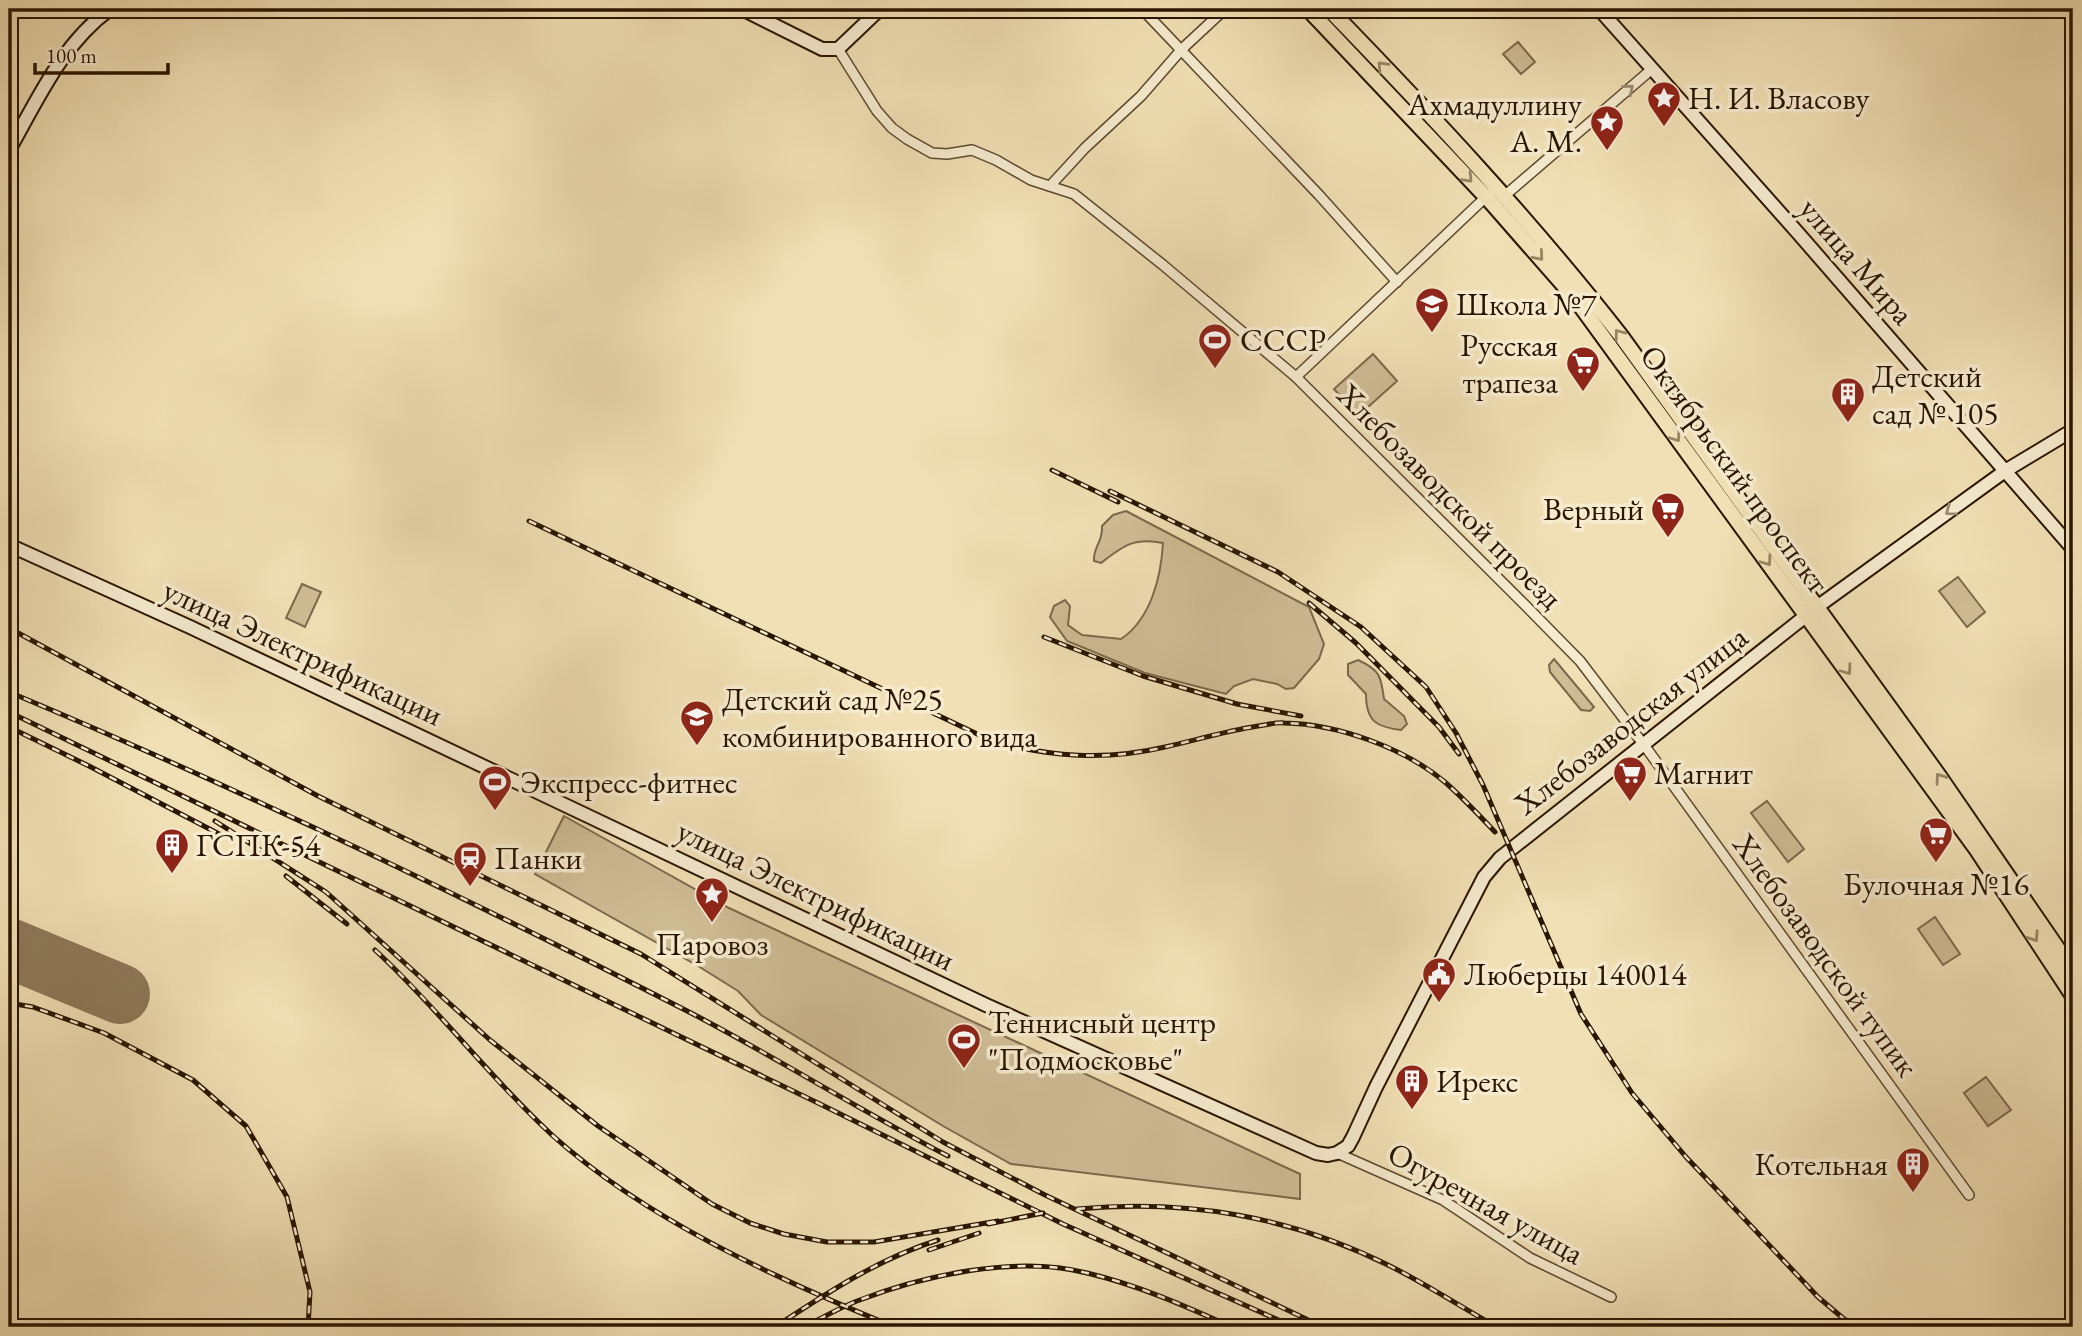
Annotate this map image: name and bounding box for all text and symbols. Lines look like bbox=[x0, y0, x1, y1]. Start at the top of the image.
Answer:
scale bar bbox=[35, 32, 168, 76]
text: 100 m bbox=[46, 42, 97, 69]
one-way arrow bbox=[1378, 61, 1391, 74]
place label: Н. И. Власову bbox=[1688, 77, 1870, 119]
place icon: Н. И. Власову bbox=[1645, 79, 1683, 128]
place label: Ахмадуллину А. М. bbox=[1406, 83, 1583, 162]
one-way arrow bbox=[1621, 85, 1634, 97]
place icon: Ахмадуллину А. М. bbox=[1588, 103, 1626, 152]
one-way arrow bbox=[1459, 170, 1472, 183]
street label: улица Мира bbox=[1790, 189, 1924, 334]
one-way arrow bbox=[1530, 248, 1543, 261]
place label: Школа №7 bbox=[1456, 283, 1597, 325]
school or university icon: Школа №7 bbox=[1413, 285, 1451, 334]
place label: СССР bbox=[1240, 319, 1326, 361]
sports icon: СССР bbox=[1196, 321, 1234, 370]
place label: Русская трапеза bbox=[1460, 324, 1558, 403]
one-way arrow bbox=[1615, 329, 1627, 341]
street label: Октябрьский проспект bbox=[1631, 336, 1839, 602]
supermarket icon: Русская трапеза bbox=[1564, 344, 1602, 393]
place label: Детский сад № 105 bbox=[1872, 355, 1999, 434]
street label: Хлебозаводской проезд bbox=[1327, 373, 1572, 618]
building icon: Детский сад № 105 bbox=[1829, 375, 1867, 424]
one-way arrow bbox=[1668, 429, 1680, 442]
place label: Верный bbox=[1543, 488, 1644, 530]
supermarket icon: Верный bbox=[1649, 490, 1687, 539]
one-way arrow bbox=[1945, 503, 1958, 515]
one-way arrow bbox=[1759, 553, 1771, 566]
street label: улица Электрификации bbox=[156, 569, 450, 735]
street label: Хлебозаводская улица bbox=[1505, 616, 1756, 825]
one-way arrow bbox=[1839, 663, 1851, 675]
place label: Детский сад №25 комбинированного вида bbox=[722, 678, 1037, 757]
school or university icon: Детский сад №25 комбинированного вида bbox=[678, 698, 716, 747]
place label: Магнит bbox=[1654, 752, 1753, 794]
supermarket icon: Магнит bbox=[1611, 754, 1649, 803]
place label: Экспресс-фитнес bbox=[520, 761, 738, 803]
sports icon: Экспресс-фитнес bbox=[476, 763, 514, 812]
one-way arrow bbox=[1936, 773, 1948, 786]
street label: улица Электрификации bbox=[670, 809, 962, 981]
supermarket icon: Булочная №16 bbox=[1917, 815, 1955, 864]
place label: ГСПК-54 bbox=[196, 824, 321, 866]
street label: Хлебозаводской тупик bbox=[1723, 824, 1928, 1085]
building icon: ГСПК-54 bbox=[153, 826, 191, 875]
place label: Панки bbox=[494, 837, 582, 879]
station icon: Панки bbox=[451, 839, 489, 888]
place label: Булочная №16 bbox=[1843, 863, 2029, 905]
place icon: Паровоз bbox=[693, 875, 731, 924]
place label: Паровоз bbox=[656, 923, 768, 965]
one-way arrow bbox=[2026, 929, 2039, 942]
place label: Люберцы 140014 bbox=[1464, 953, 1687, 995]
public building icon: Люберцы 140014 bbox=[1420, 955, 1458, 1004]
place label: Теннисный центр "Подмосковье" bbox=[988, 1001, 1216, 1080]
sports icon: Теннисный центр "Подмосковье" bbox=[945, 1021, 983, 1070]
place label: Ирекс bbox=[1436, 1060, 1518, 1102]
building icon: Ирекс bbox=[1393, 1062, 1431, 1111]
street label: Огуречная улица bbox=[1380, 1132, 1592, 1274]
place label: Котельная bbox=[1754, 1143, 1888, 1185]
building icon: Котельная bbox=[1894, 1145, 1932, 1194]

